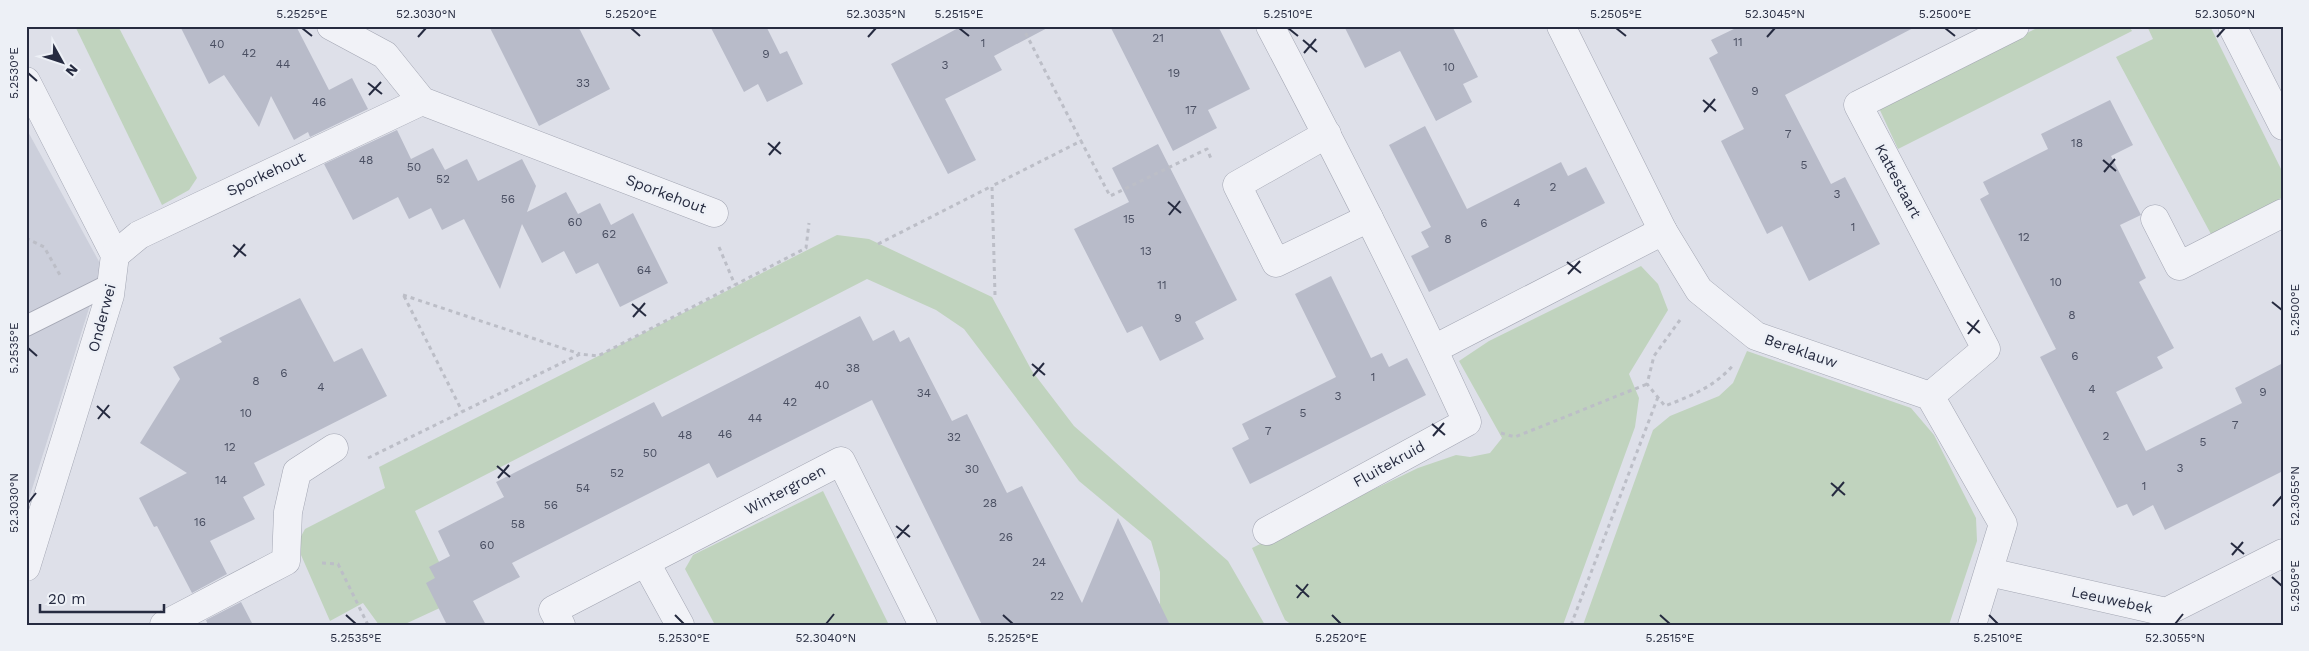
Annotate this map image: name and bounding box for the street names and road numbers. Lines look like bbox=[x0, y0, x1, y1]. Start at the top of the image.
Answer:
street label: Kattestaart bbox=[1871, 141, 1925, 222]
street label: Sporkehout bbox=[224, 148, 309, 200]
street label: Sporkehout bbox=[623, 170, 709, 218]
street label: Onderwei bbox=[84, 282, 120, 354]
street label: Bereklauw bbox=[1762, 330, 1840, 372]
street label: Fluitekruid bbox=[1350, 437, 1428, 491]
street label: Wintergroen bbox=[741, 461, 829, 519]
street label: Leeuwebek bbox=[2070, 583, 2155, 618]

